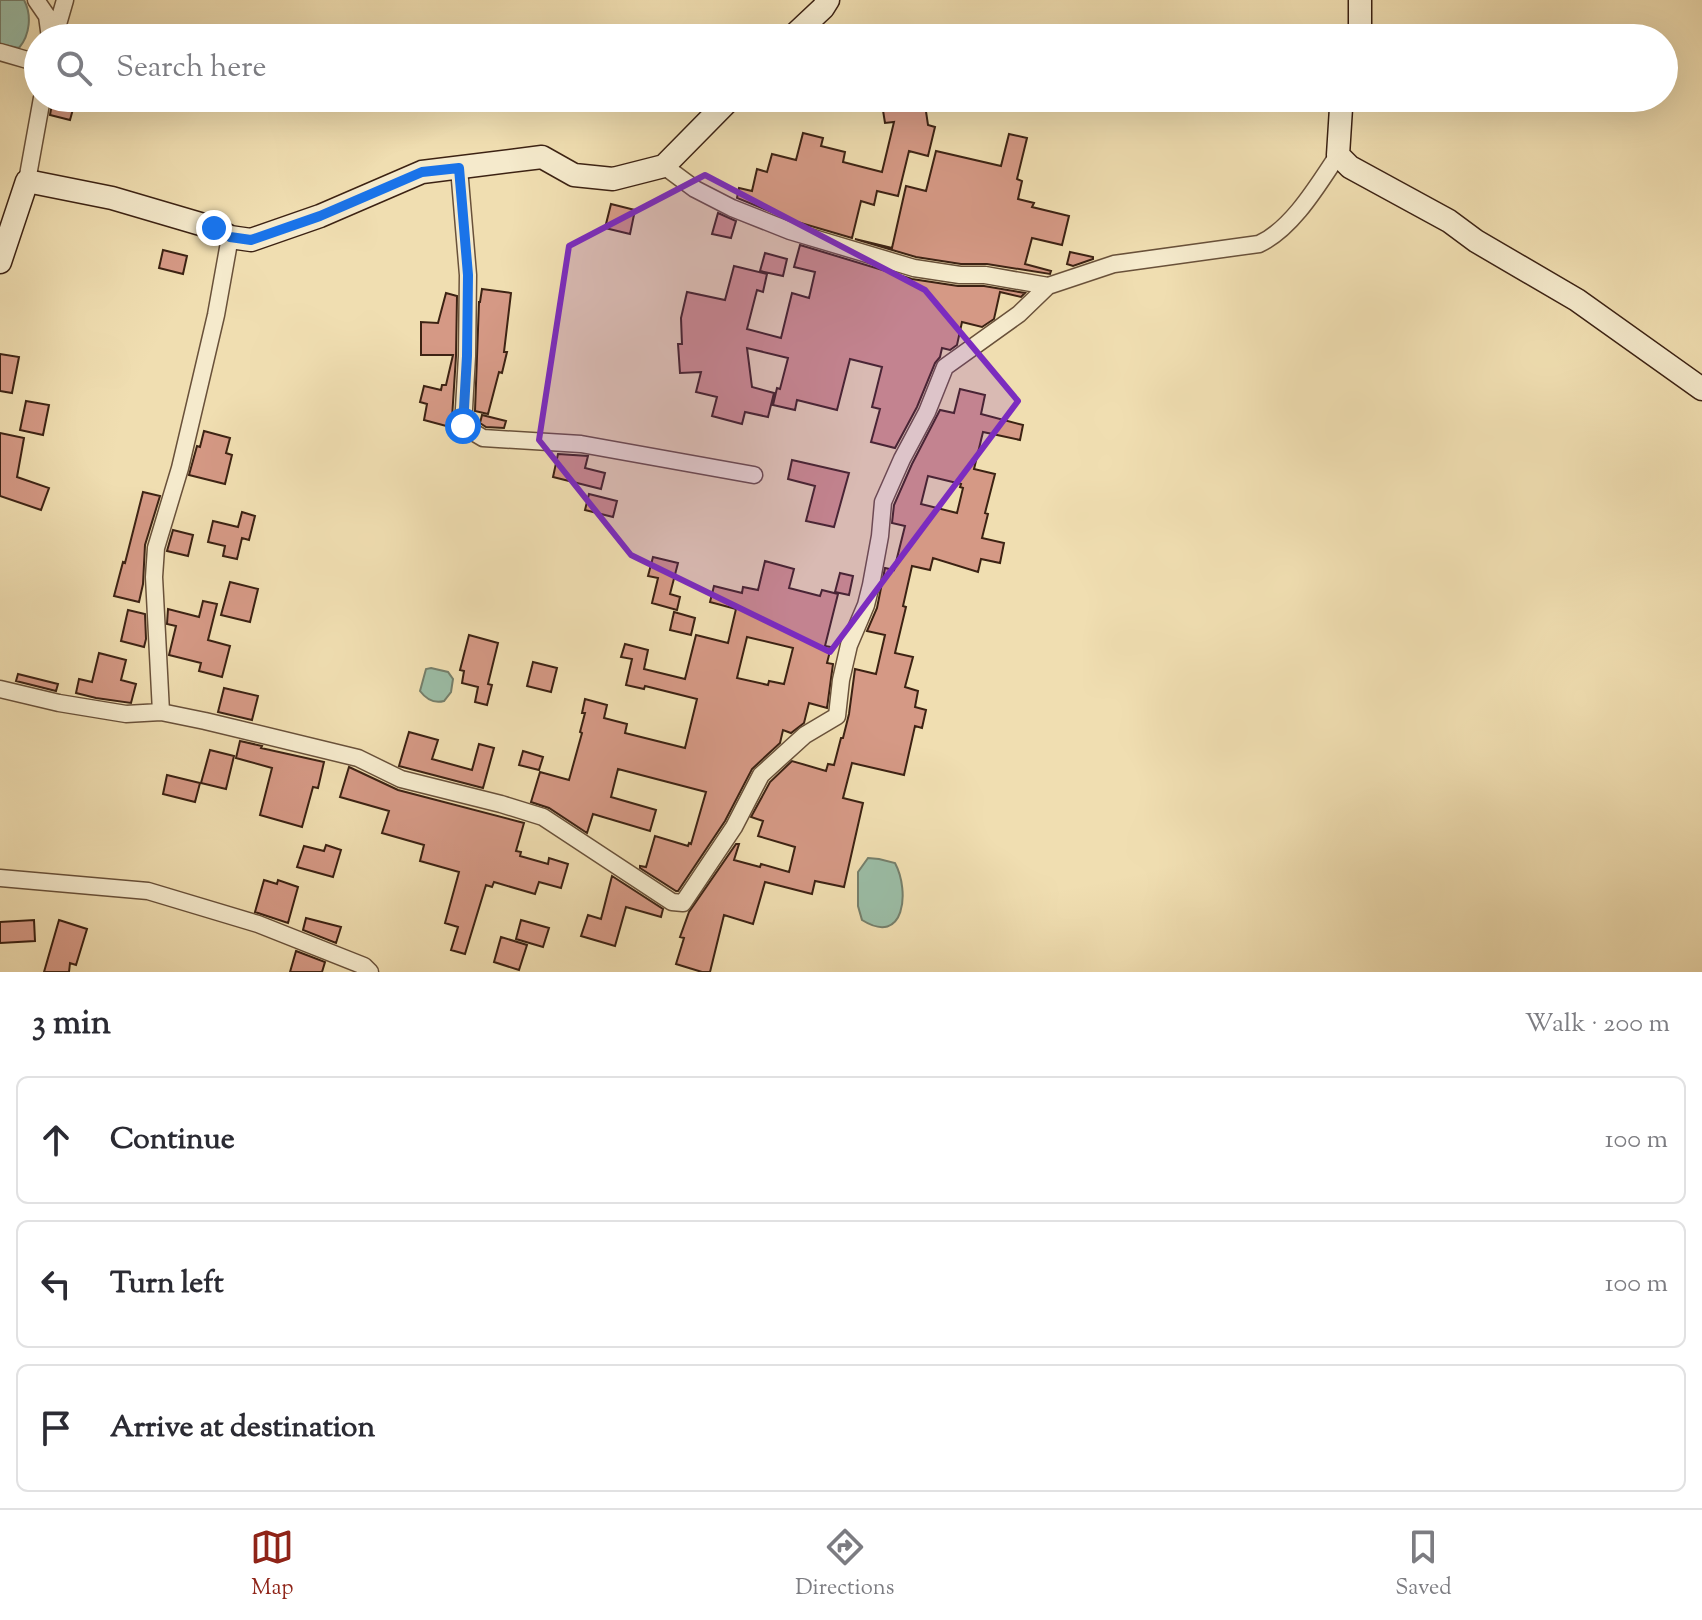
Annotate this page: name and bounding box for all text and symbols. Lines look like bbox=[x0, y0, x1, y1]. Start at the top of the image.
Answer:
search box bbox=[24, 24, 1678, 112]
icon: search bbox=[52, 46, 96, 90]
text: Search here bbox=[116, 47, 266, 90]
route end bbox=[196, 210, 232, 246]
route start bbox=[445, 408, 481, 444]
text: 3 min bbox=[32, 1000, 111, 1049]
text: Walk · 200 m bbox=[1525, 1006, 1670, 1043]
icon: ahead bbox=[34, 1118, 78, 1162]
text: Continue bbox=[110, 1119, 235, 1162]
text: 100 m bbox=[1605, 1122, 1668, 1159]
icon: left bbox=[34, 1262, 78, 1306]
text: Turn left bbox=[110, 1263, 224, 1306]
text: 100 m bbox=[1605, 1266, 1668, 1303]
icon: arrive bbox=[34, 1406, 78, 1450]
text: Arrive at destination bbox=[110, 1407, 375, 1450]
tab: Map bbox=[250, 1525, 294, 1605]
tab: Directions bbox=[795, 1525, 894, 1605]
tab: Saved bbox=[1395, 1525, 1452, 1605]

